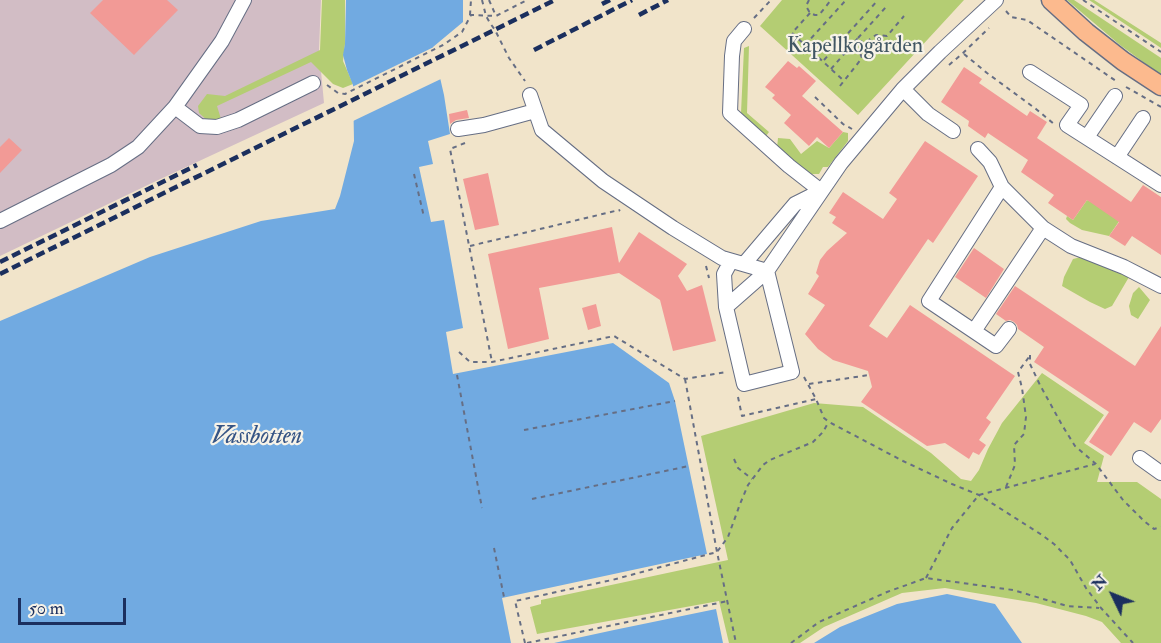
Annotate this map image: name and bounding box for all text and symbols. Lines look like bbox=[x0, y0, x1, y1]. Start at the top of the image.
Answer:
park label: Kapellkogården bbox=[787, 34, 923, 60]
water label: Vassbotten bbox=[212, 424, 302, 452]
north arrow bbox=[1083, 565, 1143, 625]
text: N bbox=[1088, 571, 1112, 595]
scale bar bbox=[21, 586, 129, 624]
text: 50 m bbox=[29, 597, 64, 620]

